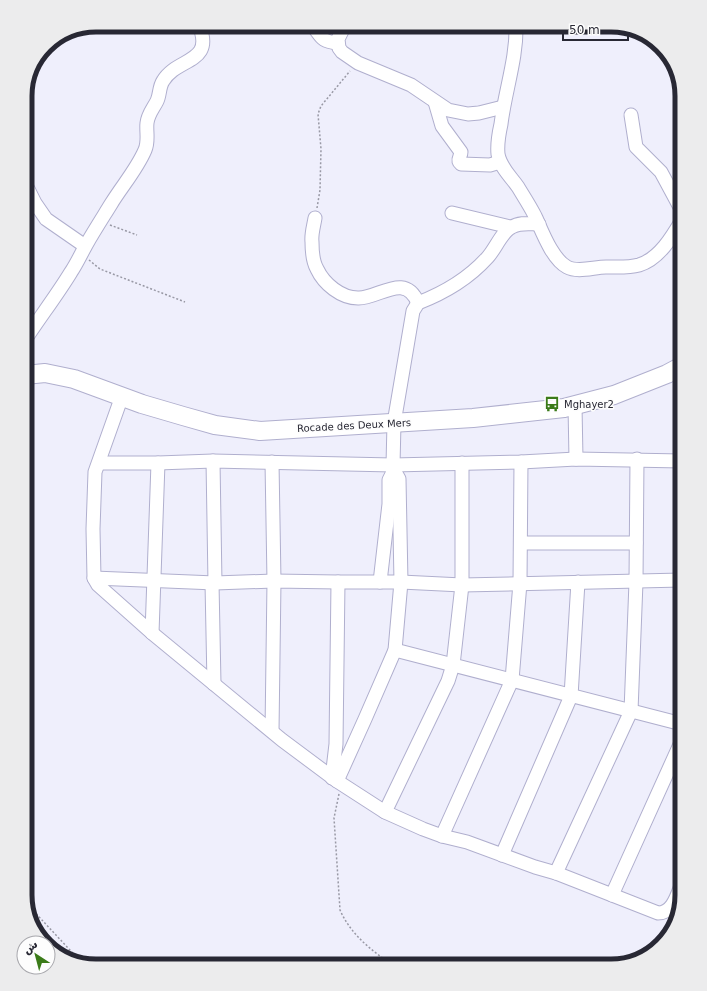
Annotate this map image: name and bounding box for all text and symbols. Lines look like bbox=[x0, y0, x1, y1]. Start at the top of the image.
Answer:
scale bar bbox=[563, 16, 628, 42]
text: 50 m bbox=[569, 23, 600, 37]
bus stop icon: Mghayer2 bbox=[543, 395, 561, 413]
place label: Mghayer2 bbox=[564, 399, 614, 410]
street label: Rocade des Deux Mers bbox=[297, 417, 411, 434]
north arrow bbox=[16, 935, 56, 975]
text: ش bbox=[20, 938, 40, 957]

